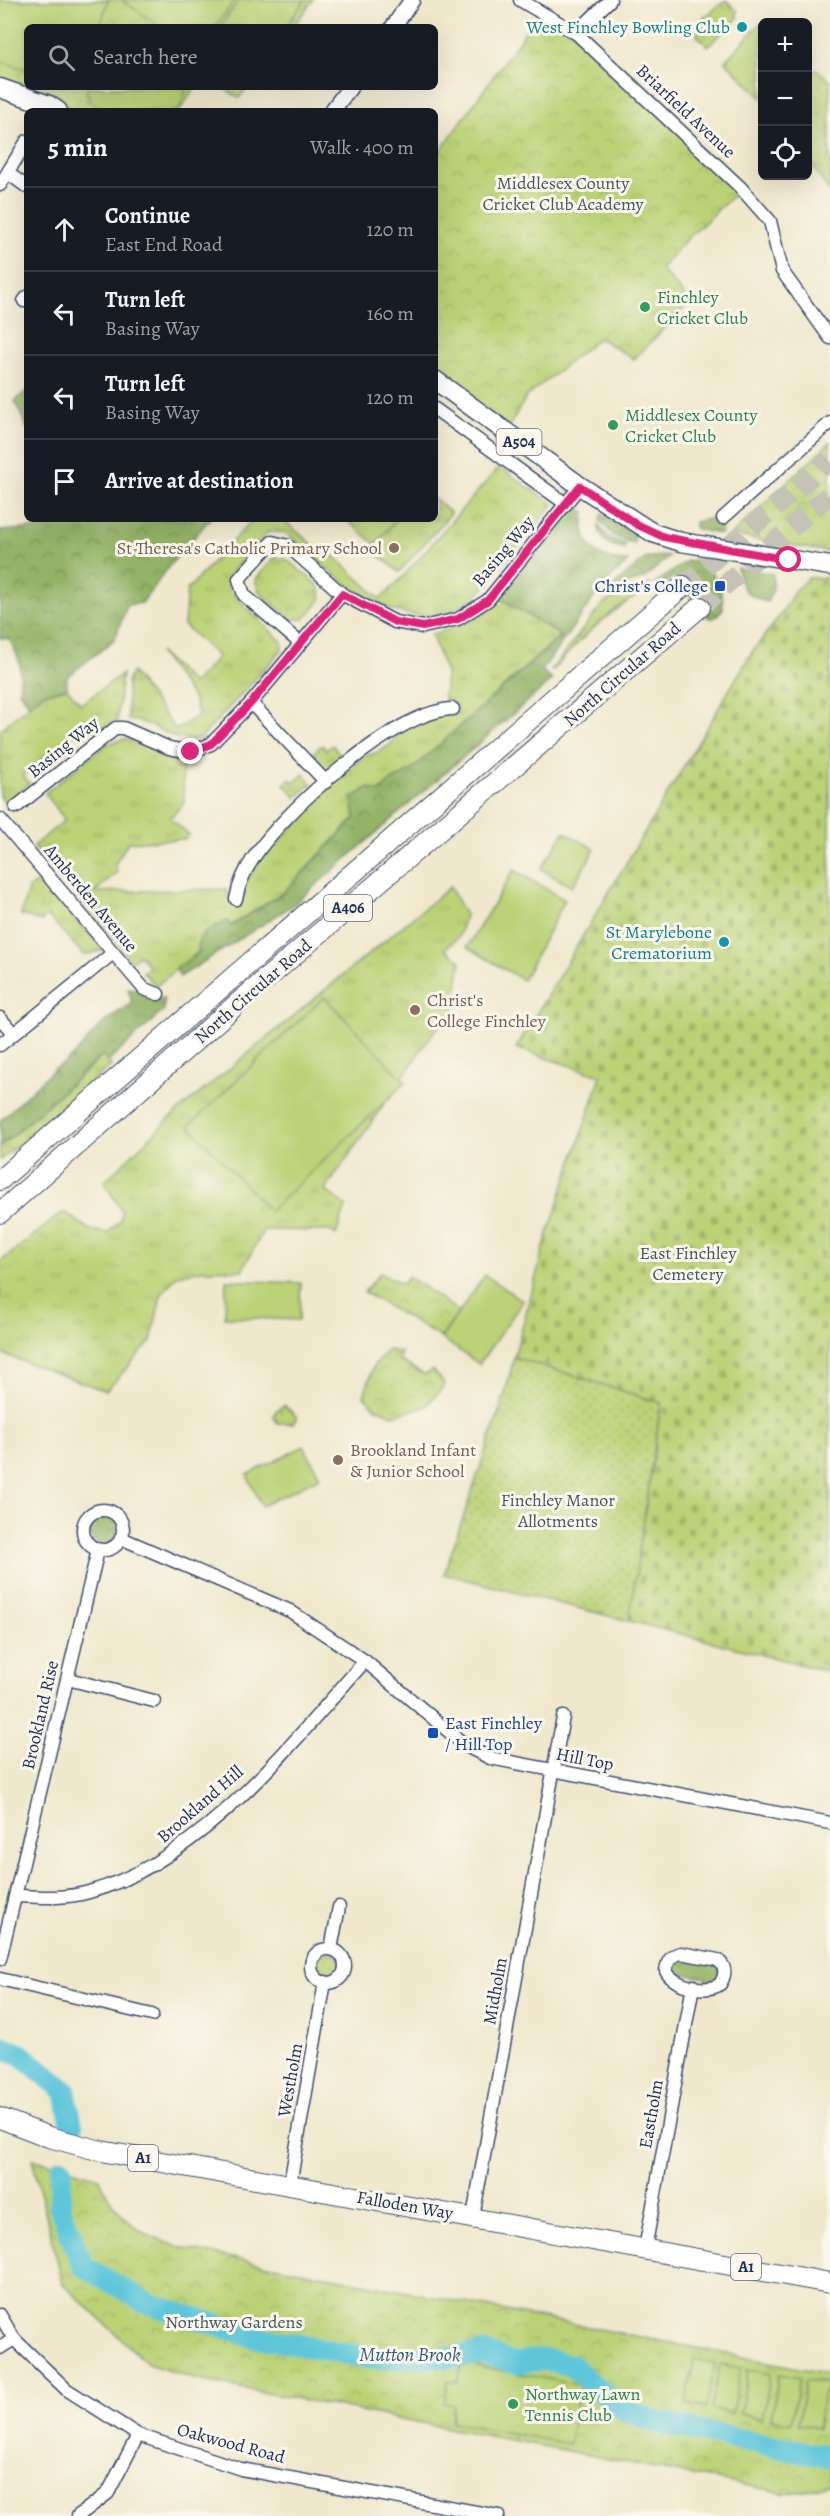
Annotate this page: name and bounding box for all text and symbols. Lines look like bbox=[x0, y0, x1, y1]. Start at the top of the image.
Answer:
place label: West Finchley Bowling Club bbox=[525, 15, 730, 39]
map controls bbox=[758, 18, 812, 180]
button: + bbox=[758, 18, 812, 72]
marker: West Finchley Bowling Club bbox=[735, 20, 749, 34]
search box bbox=[24, 24, 438, 90]
icon: search bbox=[45, 41, 78, 74]
text: Search here bbox=[93, 42, 198, 72]
street label: Briarfield Avenue bbox=[631, 59, 741, 163]
button: − bbox=[758, 72, 812, 126]
button: locate bbox=[758, 126, 812, 180]
text: 5 min bbox=[48, 130, 108, 165]
text: Walk · 400 m bbox=[310, 134, 414, 161]
park label: Middlesex County Cricket Club Academy bbox=[482, 171, 645, 216]
text: Continue bbox=[105, 201, 190, 231]
icon: ahead bbox=[48, 213, 81, 246]
text: 120 m bbox=[366, 216, 414, 243]
text: East End Road bbox=[105, 231, 223, 258]
text: Turn left bbox=[105, 285, 185, 315]
place label: Finchley Cricket Club bbox=[657, 285, 748, 330]
icon: left bbox=[48, 297, 81, 330]
text: 160 m bbox=[367, 300, 414, 327]
marker: Finchley Cricket Club bbox=[638, 300, 652, 314]
text: Basing Way bbox=[105, 315, 200, 342]
text: Turn left bbox=[105, 369, 185, 399]
icon: left bbox=[48, 381, 81, 414]
text: 120 m bbox=[366, 384, 414, 411]
text: Basing Way bbox=[105, 399, 200, 426]
place label: Middlesex County Cricket Club bbox=[625, 403, 758, 448]
marker: Middlesex County Cricket Club bbox=[606, 418, 620, 432]
road number: A504 bbox=[496, 429, 542, 455]
icon: arrive bbox=[48, 465, 81, 498]
text: Arrive at destination bbox=[105, 466, 294, 496]
street label: Basing Way bbox=[466, 510, 540, 591]
place label: St Theresa's Catholic Primary School bbox=[117, 536, 383, 560]
marker: St Theresa's Catholic Primary School bbox=[387, 541, 401, 555]
route start bbox=[775, 546, 801, 572]
place label: Christ's College bbox=[594, 574, 708, 598]
marker: Christ's College bbox=[713, 579, 727, 593]
street label: North Circular Road bbox=[558, 616, 686, 732]
street label: Basing Way bbox=[22, 710, 104, 783]
route end bbox=[177, 738, 203, 764]
street label: Amberden Avenue bbox=[38, 838, 143, 957]
road number: A406 bbox=[324, 895, 372, 921]
place label: St Marylebone Crematorium bbox=[606, 920, 712, 965]
street label: North Circular Road bbox=[189, 933, 317, 1049]
marker: St Marylebone Crematorium bbox=[717, 935, 731, 949]
place label: Christ's College Finchley bbox=[427, 988, 547, 1033]
marker: Christ's College Finchley bbox=[408, 1003, 422, 1017]
park label: East Finchley Cemetery bbox=[640, 1241, 737, 1286]
place label: Brookland Infant & Junior School bbox=[350, 1438, 476, 1483]
marker: Brookland Infant & Junior School bbox=[331, 1453, 345, 1467]
park label: Finchley Manor Allotments bbox=[501, 1488, 615, 1533]
street label: Brookland Rise bbox=[16, 1658, 64, 1772]
place label: East Finchley / Hill Top bbox=[445, 1711, 543, 1756]
marker: East Finchley / Hill Top bbox=[426, 1726, 440, 1740]
street label: Hill Top bbox=[554, 1742, 616, 1776]
street label: Brookland Hill bbox=[152, 1759, 249, 1848]
street label: Midholm bbox=[477, 1956, 513, 2026]
street label: Westholm bbox=[272, 2041, 308, 2120]
street label: Eastholm bbox=[633, 2078, 669, 2150]
road number: A1 bbox=[128, 2145, 158, 2171]
street label: Falloden Way bbox=[355, 2185, 456, 2225]
road number: A1 bbox=[731, 2254, 761, 2280]
park label: Northway Gardens bbox=[165, 2310, 303, 2334]
water label: Mutton Brook bbox=[359, 2341, 461, 2368]
place label: Northway Lawn Tennis Club bbox=[525, 2382, 641, 2427]
marker: Northway Lawn Tennis Club bbox=[506, 2397, 520, 2411]
street label: Oakwood Road bbox=[174, 2417, 288, 2469]

